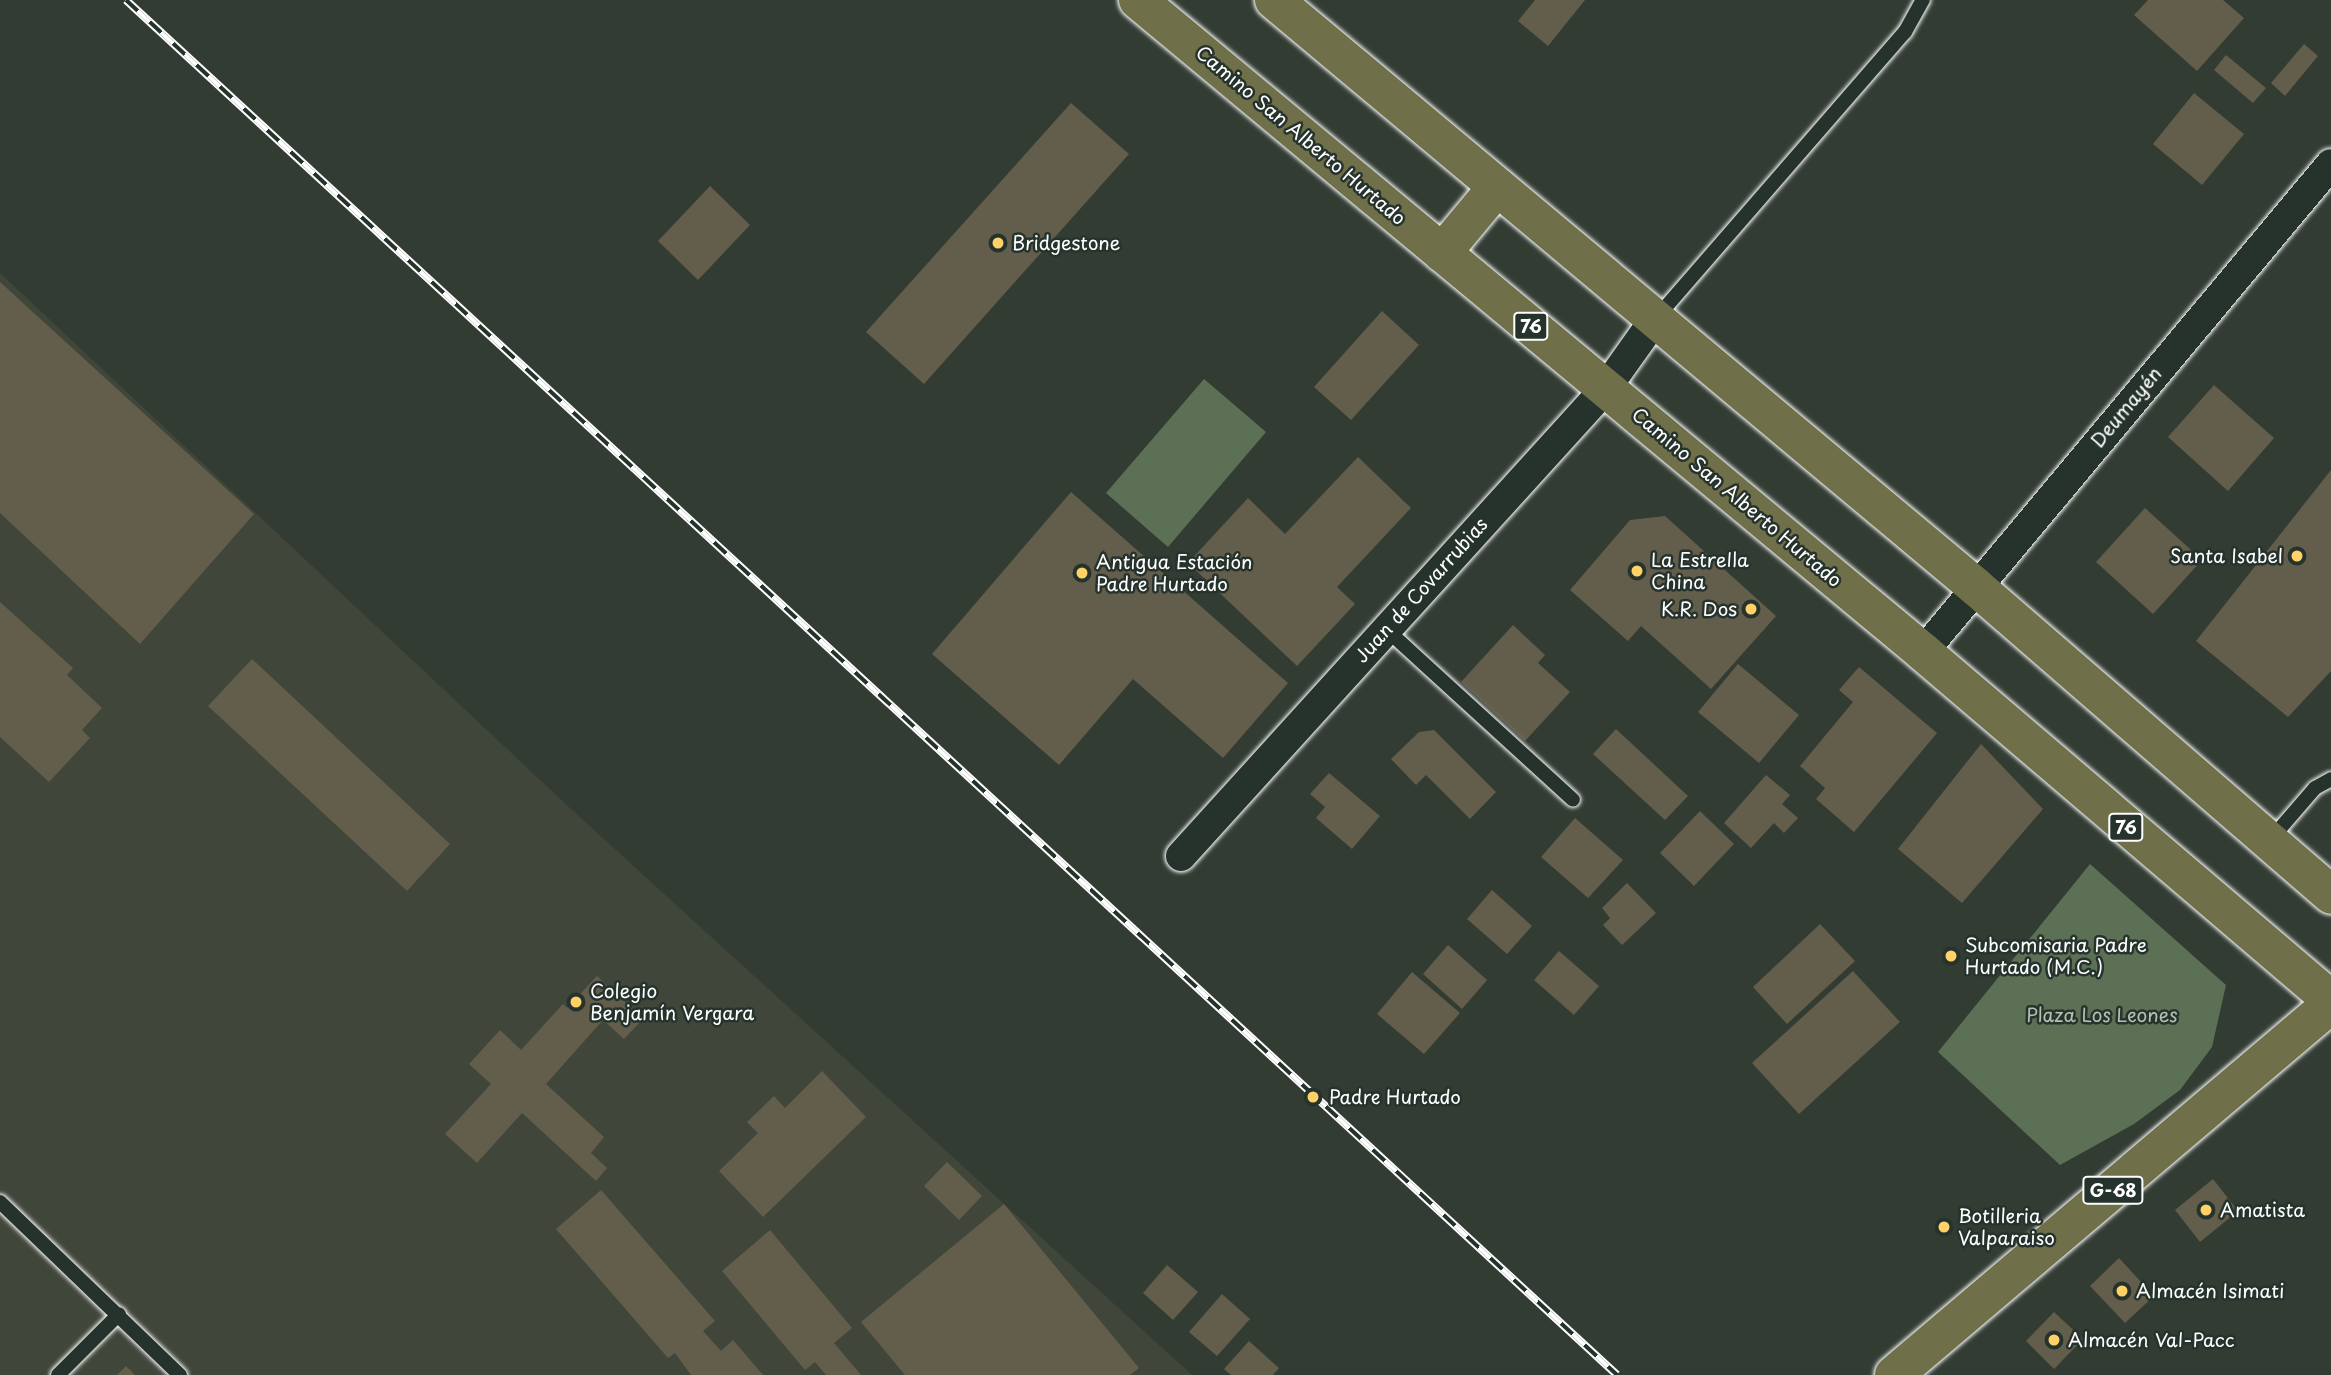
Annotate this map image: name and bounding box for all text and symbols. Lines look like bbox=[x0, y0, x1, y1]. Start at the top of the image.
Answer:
street label: Camino San Alberto Hurtado bbox=[1191, 40, 1411, 230]
place label: Bridgestone bbox=[1012, 232, 1120, 254]
marker: Bridgestone bbox=[990, 235, 1006, 251]
road number: 76 bbox=[1512, 312, 1550, 340]
street label: Deumayén bbox=[2086, 362, 2166, 452]
street label: Camino San Alberto Hurtado bbox=[1627, 402, 1847, 592]
street label: Juan de Covarrubias bbox=[1349, 512, 1493, 668]
place label: Santa Isabel bbox=[2169, 545, 2283, 567]
marker: Santa Isabel bbox=[2289, 548, 2305, 564]
place label: La Estrella China bbox=[1651, 549, 1748, 593]
place label: Antigua Estación Padre Hurtado bbox=[1096, 551, 1252, 595]
marker: La Estrella China bbox=[1629, 563, 1645, 579]
marker: Antigua Estación Padre Hurtado bbox=[1074, 565, 1090, 581]
place label: K.R. Dos bbox=[1659, 598, 1737, 620]
marker: K.R. Dos bbox=[1743, 601, 1759, 617]
road number: 76 bbox=[2107, 812, 2145, 842]
place label: Subcomisaria Padre Hurtado (M.C.) bbox=[1965, 934, 2146, 978]
marker: Subcomisaria Padre Hurtado (M.C.) bbox=[1943, 948, 1959, 964]
place label: Colegio Benjamín Vergara bbox=[590, 980, 754, 1024]
marker: Colegio Benjamín Vergara bbox=[568, 994, 584, 1010]
park label: Plaza Los Leones bbox=[2026, 1004, 2178, 1026]
place label: Padre Hurtado bbox=[1329, 1086, 1462, 1108]
marker: Padre Hurtado bbox=[1303, 1087, 1323, 1107]
road number: G-68 bbox=[2082, 1176, 2144, 1204]
place label: Amatista bbox=[2220, 1199, 2305, 1221]
marker: Amatista bbox=[2198, 1202, 2214, 1218]
place label: Botilleria Valparaiso bbox=[1958, 1205, 2055, 1249]
marker: Botilleria Valparaiso bbox=[1936, 1219, 1952, 1235]
place label: Almacén Isimati bbox=[2136, 1280, 2286, 1302]
marker: Almacén Isimati bbox=[2114, 1283, 2130, 1299]
place label: Almacén Val-Pacc bbox=[2068, 1329, 2235, 1351]
marker: Almacén Val-Pacc bbox=[2046, 1332, 2062, 1348]

